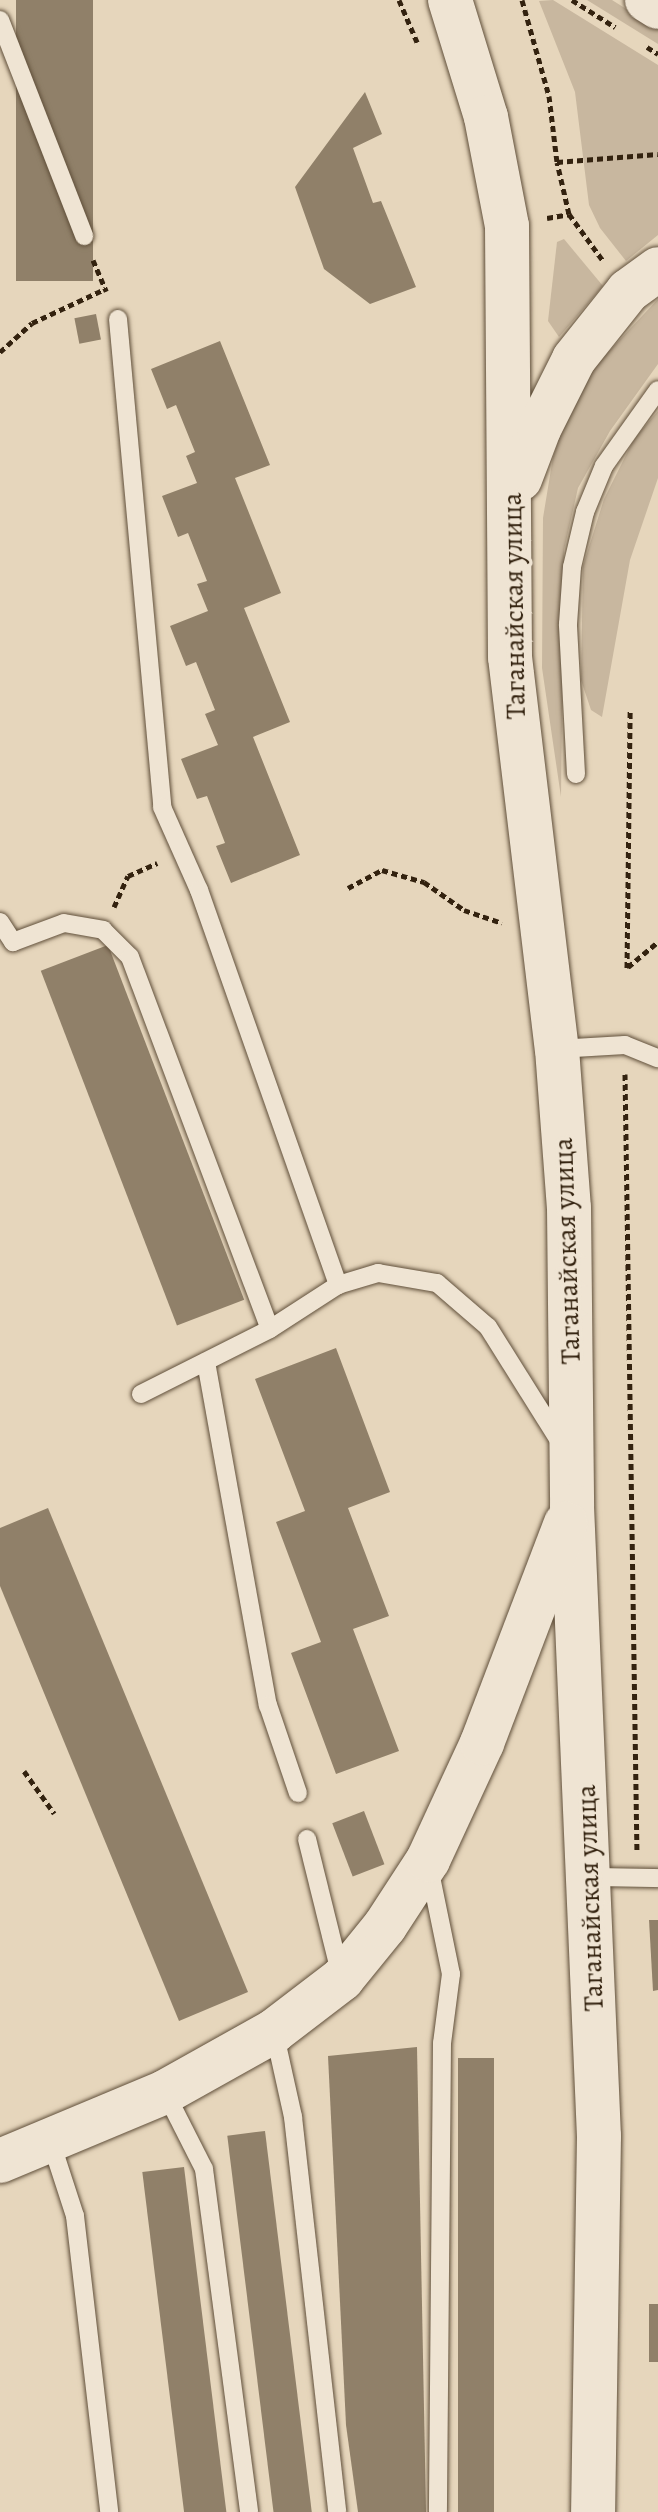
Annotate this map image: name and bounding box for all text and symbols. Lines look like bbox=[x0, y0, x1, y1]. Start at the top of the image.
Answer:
street label: Таганайская улица bbox=[495, 492, 533, 720]
street label: Таганайская улица bbox=[546, 1137, 588, 1365]
street label: Таганайская улица bbox=[569, 1784, 611, 2012]

